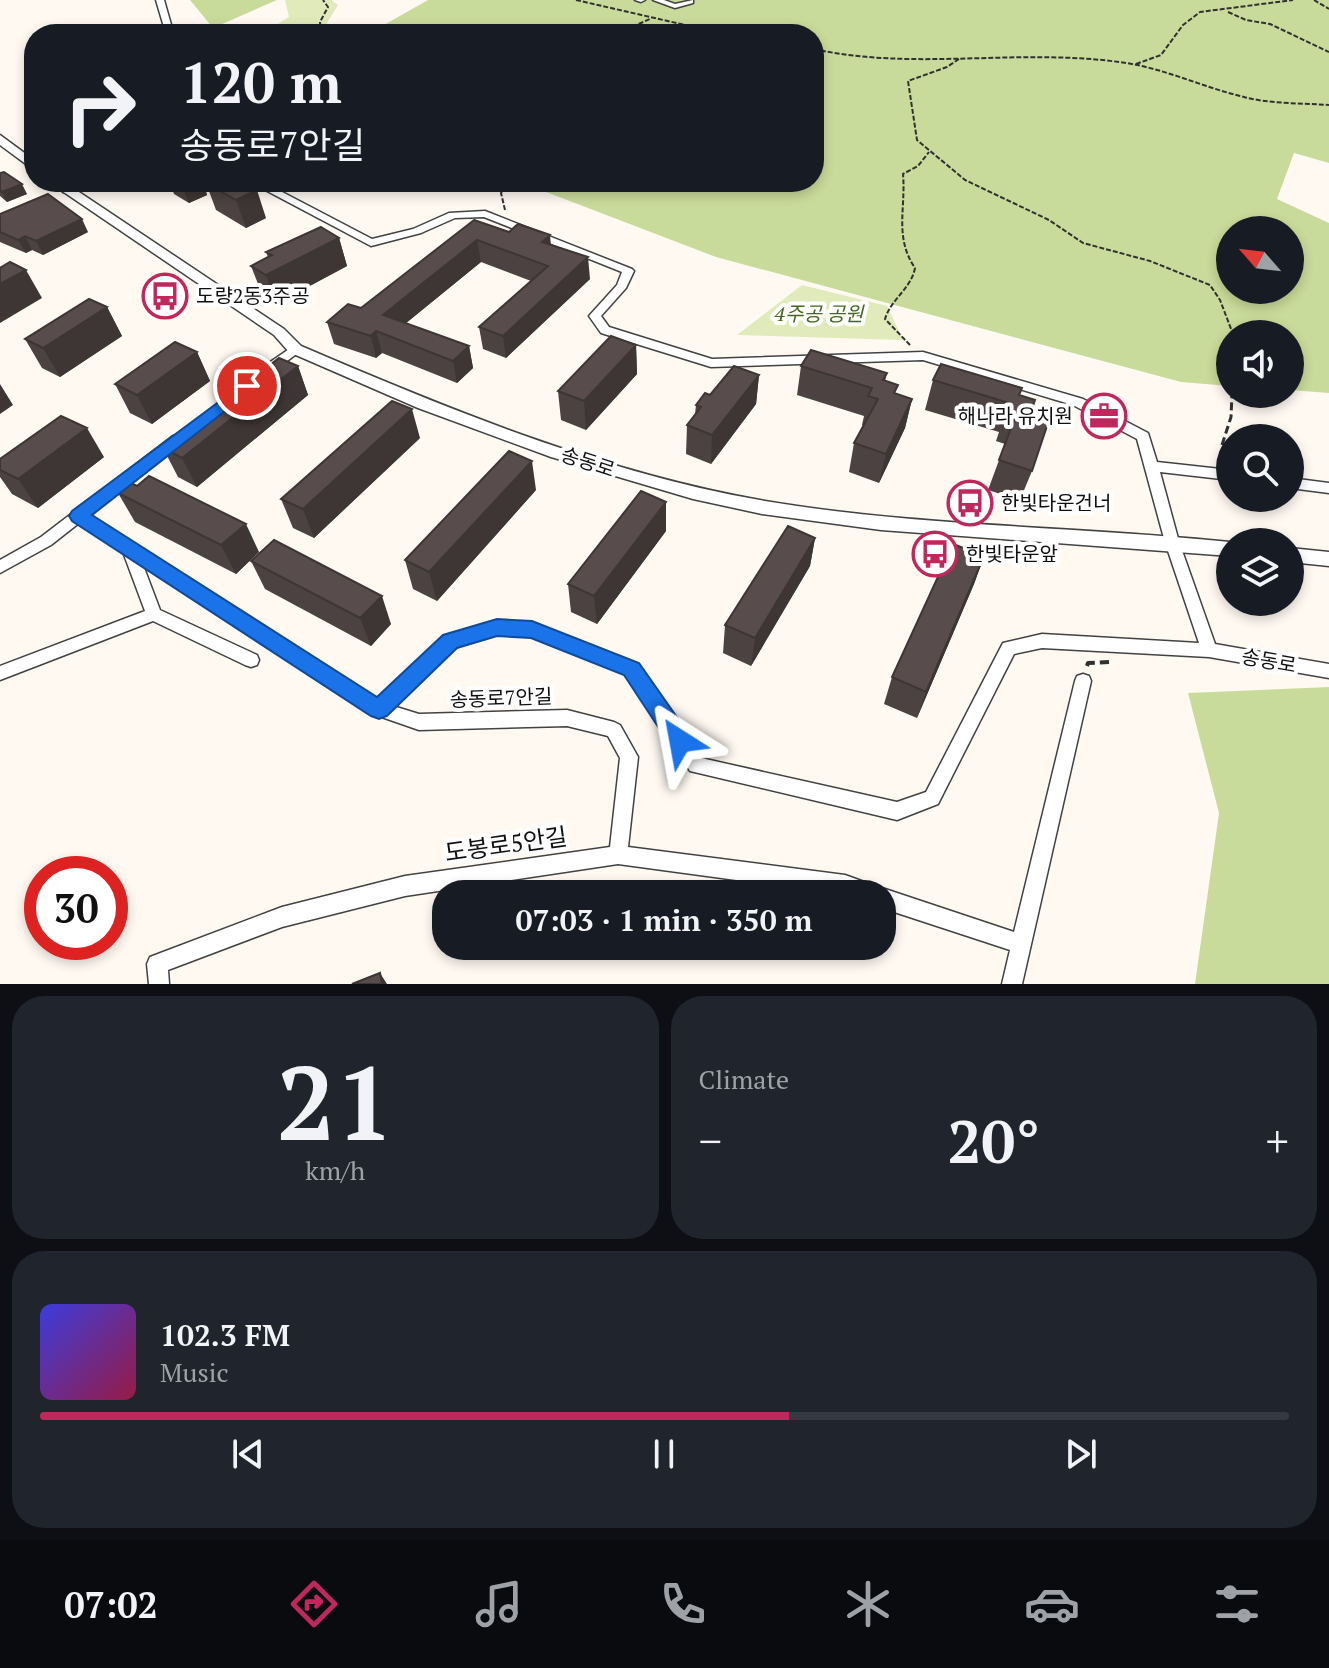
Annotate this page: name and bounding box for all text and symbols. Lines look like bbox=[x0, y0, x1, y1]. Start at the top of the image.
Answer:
text: 120 m bbox=[180, 45, 342, 119]
icon: right bbox=[48, 56, 152, 160]
text: 송동로7안길 bbox=[180, 121, 365, 168]
north arrow bbox=[1216, 216, 1304, 304]
map controls bbox=[1216, 216, 1304, 616]
bus stop icon: 도량2동3주공 bbox=[141, 272, 189, 320]
place label: 도량2동3주공 bbox=[196, 282, 309, 309]
park label: 4주공 공원 bbox=[774, 300, 865, 327]
button: sound bbox=[1216, 320, 1304, 408]
pin bbox=[213, 352, 281, 420]
icon: arrive bbox=[225, 364, 269, 408]
office icon: 해나라 유치원 bbox=[1080, 392, 1128, 440]
place label: 해나라 유치원 bbox=[958, 402, 1073, 429]
button: search bbox=[1216, 424, 1304, 512]
street label: 송동로 bbox=[558, 440, 619, 483]
bus stop icon: 한빛타운건너 bbox=[946, 479, 994, 527]
place label: 한빛타운건너 bbox=[1001, 489, 1111, 516]
button: layers bbox=[1216, 528, 1304, 616]
bus stop icon: 한빛타운앞 bbox=[911, 530, 959, 578]
place label: 한빛타운앞 bbox=[966, 540, 1058, 567]
street label: 송동로 bbox=[1240, 642, 1299, 679]
street label: 송동로7안길 bbox=[449, 682, 553, 713]
position arrow bbox=[638, 699, 722, 783]
street label: 도봉로5안길 bbox=[443, 820, 569, 868]
speed limit sign: 30 bbox=[24, 856, 128, 960]
text: 07:03 · 1 min · 350 m bbox=[516, 900, 812, 940]
text: 21 bbox=[276, 1032, 394, 1170]
text: Climate bbox=[699, 1062, 789, 1096]
text: 20° bbox=[947, 1101, 1040, 1180]
text: − bbox=[699, 1111, 722, 1170]
text: + bbox=[1266, 1111, 1289, 1170]
text: km/h bbox=[305, 1153, 365, 1187]
text: 102.3 FM bbox=[160, 1315, 290, 1355]
text: Music bbox=[160, 1355, 229, 1389]
icon: previous bbox=[226, 1432, 270, 1476]
icon: pause bbox=[642, 1432, 686, 1476]
icon: next bbox=[1059, 1432, 1103, 1476]
icon: directions bbox=[286, 1576, 342, 1632]
icon: music bbox=[471, 1576, 527, 1632]
icon: phone bbox=[655, 1576, 711, 1632]
icon: climate bbox=[840, 1576, 896, 1632]
icon: car bbox=[1024, 1576, 1080, 1632]
icon: filters bbox=[1209, 1576, 1265, 1632]
text: 07:02 bbox=[64, 1581, 158, 1628]

